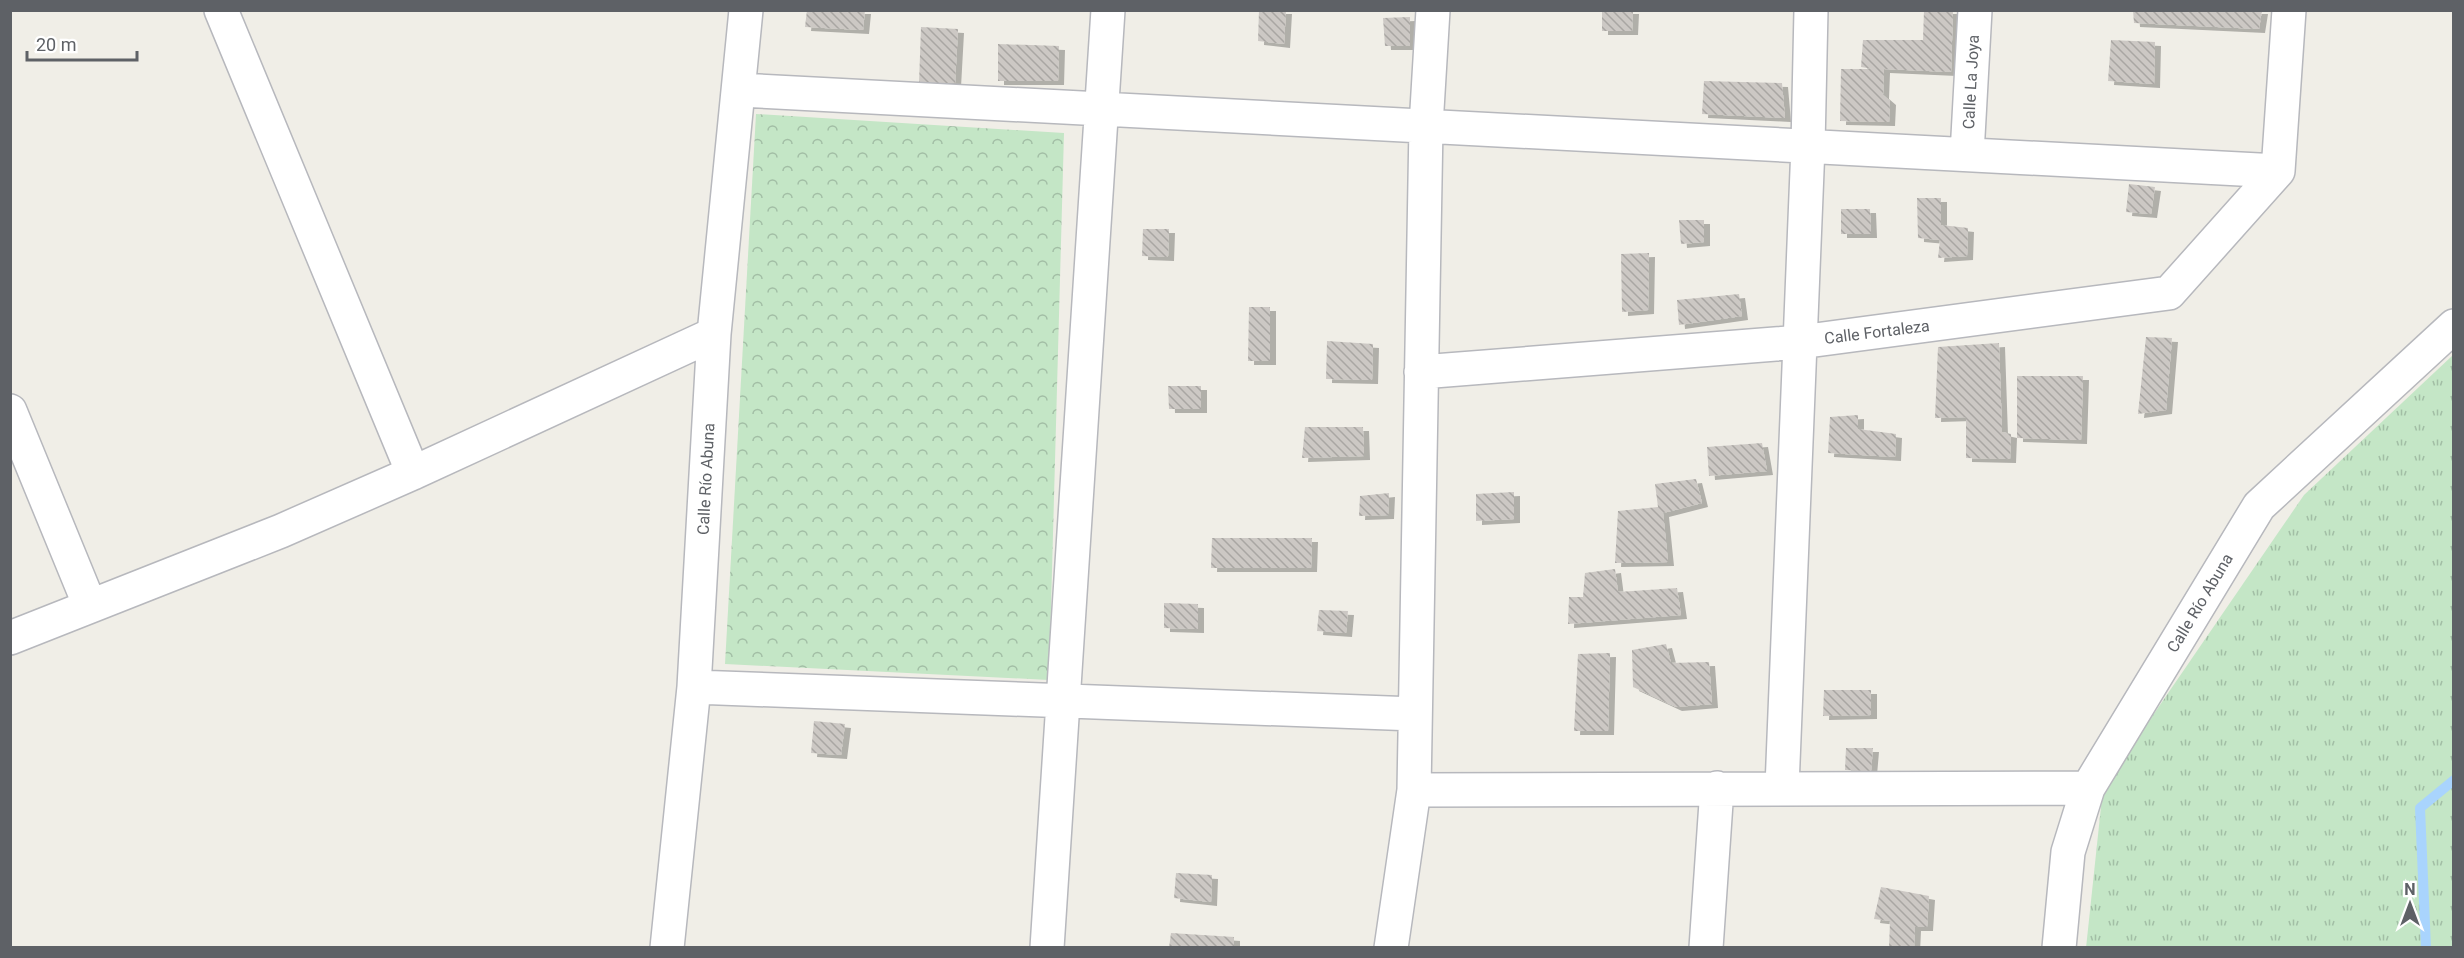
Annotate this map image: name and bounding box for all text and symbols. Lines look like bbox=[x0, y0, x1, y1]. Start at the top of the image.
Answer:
scale bar bbox=[27, 24, 136, 62]
text: 20 m bbox=[36, 34, 76, 55]
street label: Calle La Joya bbox=[1959, 34, 1983, 130]
street label: Calle Fortaleza bbox=[1823, 316, 1931, 348]
street label: Calle Río Abuna bbox=[694, 423, 718, 535]
street label: Calle Río Abuna bbox=[2163, 550, 2237, 656]
north arrow bbox=[2380, 874, 2440, 934]
text: N bbox=[2404, 880, 2416, 899]

